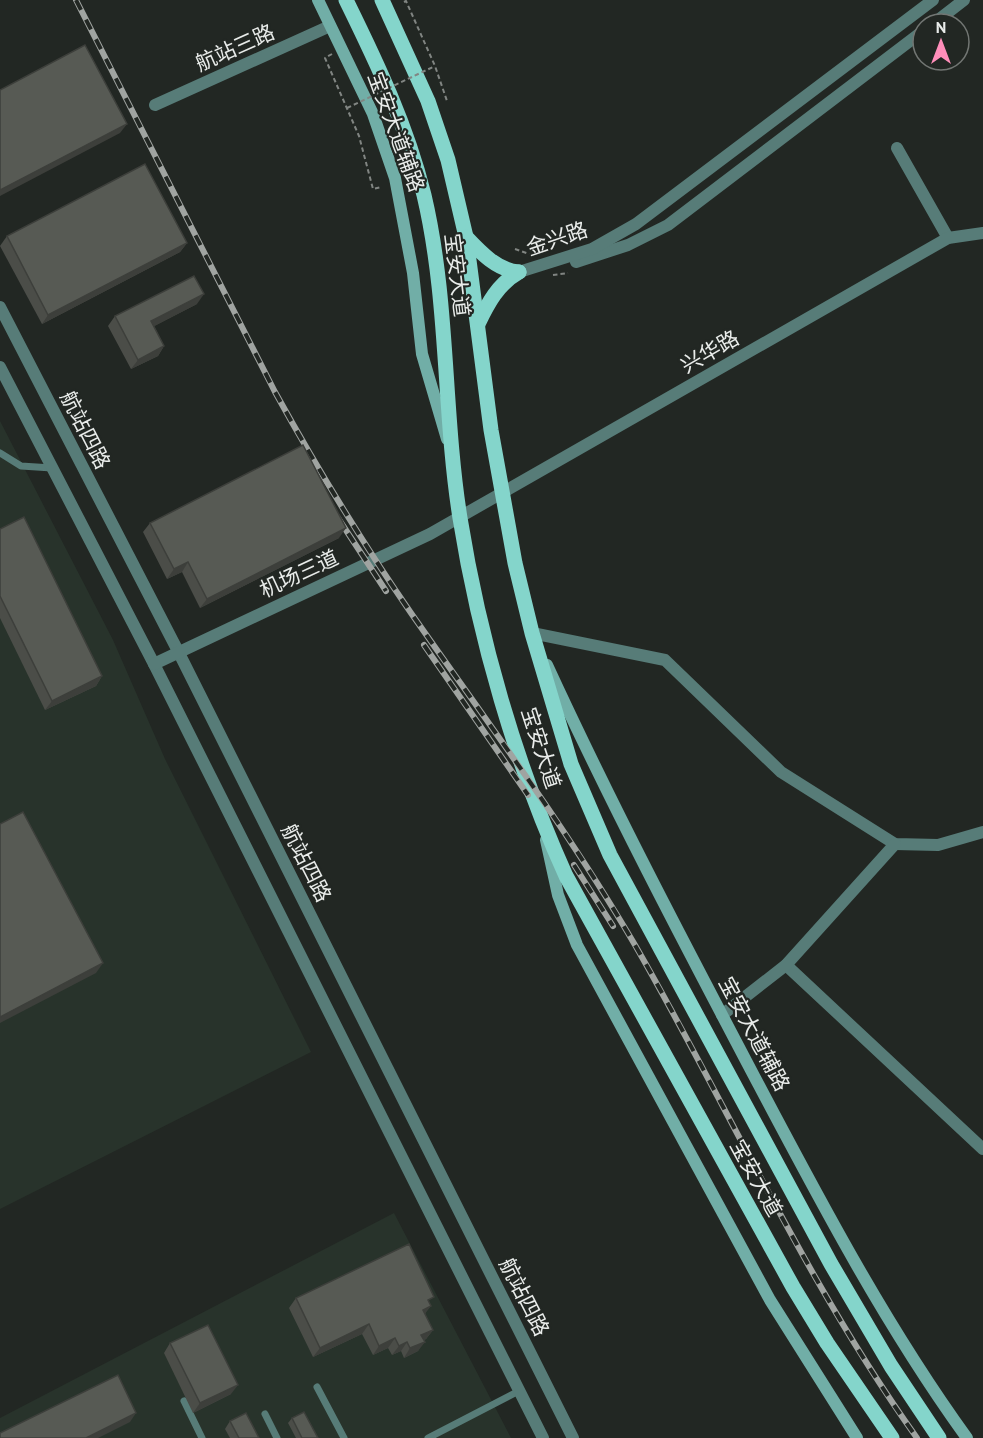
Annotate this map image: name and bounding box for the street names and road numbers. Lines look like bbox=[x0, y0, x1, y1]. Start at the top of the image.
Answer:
street label: 航站三路 bbox=[191, 18, 279, 77]
street label: 宝安大道辅路 bbox=[362, 68, 431, 196]
street label: 金兴路 bbox=[523, 216, 591, 262]
street label: 宝安大道 bbox=[439, 232, 476, 318]
street label: 兴华路 bbox=[676, 324, 744, 379]
street label: 航站四路 bbox=[54, 386, 117, 473]
street label: 机场三道 bbox=[255, 544, 343, 604]
street label: 宝安大道 bbox=[516, 704, 567, 792]
street label: 航站四路 bbox=[275, 819, 338, 906]
street label: 宝安大道辅路 bbox=[713, 972, 796, 1096]
street label: 宝安大道 bbox=[724, 1134, 789, 1221]
street label: 航站四路 bbox=[493, 1253, 556, 1340]

